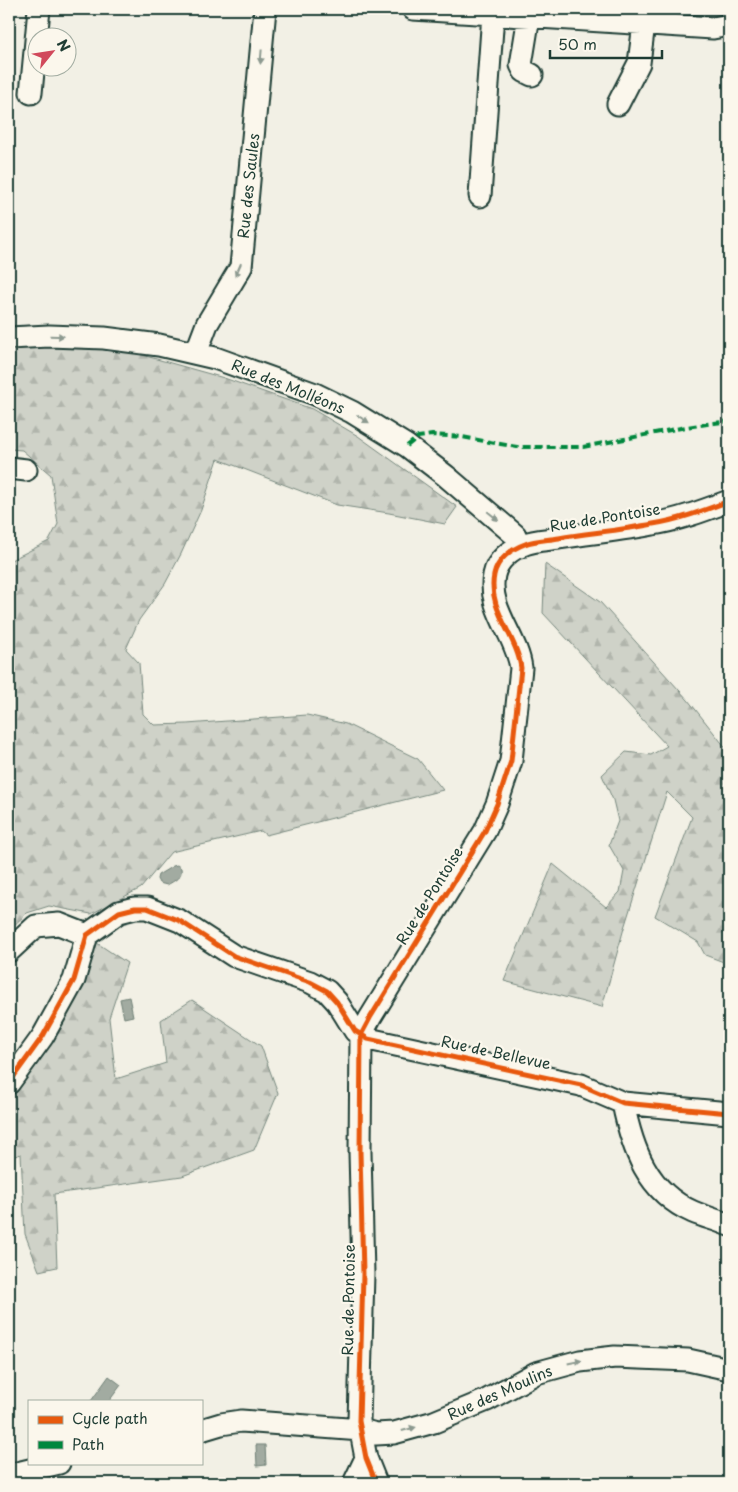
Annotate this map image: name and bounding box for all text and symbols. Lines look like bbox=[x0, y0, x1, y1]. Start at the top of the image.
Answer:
north arrow bbox=[28, 28, 78, 78]
scale bar bbox=[550, 28, 663, 60]
text: 50 m bbox=[558, 32, 597, 55]
text: N bbox=[52, 35, 76, 55]
one-way arrow bbox=[257, 50, 265, 66]
street label: Rue des Saules bbox=[231, 132, 264, 239]
one-way arrow bbox=[233, 263, 242, 278]
one-way arrow bbox=[50, 332, 66, 340]
street label: Rue des Molléons bbox=[228, 352, 349, 419]
one-way arrow bbox=[356, 414, 370, 423]
street label: Rue de Pontoise bbox=[548, 496, 662, 537]
one-way arrow bbox=[487, 510, 499, 521]
street label: Rue de Pontoise bbox=[389, 842, 468, 949]
street label: Rue de Bellevue bbox=[439, 1029, 553, 1074]
street label: Rue de Pontoise bbox=[335, 1244, 360, 1356]
street label: Rue des Moulins bbox=[443, 1358, 556, 1425]
one-way arrow bbox=[567, 1358, 583, 1366]
legend bbox=[28, 1400, 202, 1464]
text: Cycle path bbox=[72, 1406, 148, 1429]
one-way arrow bbox=[401, 1425, 416, 1433]
text: Path bbox=[72, 1432, 104, 1455]

